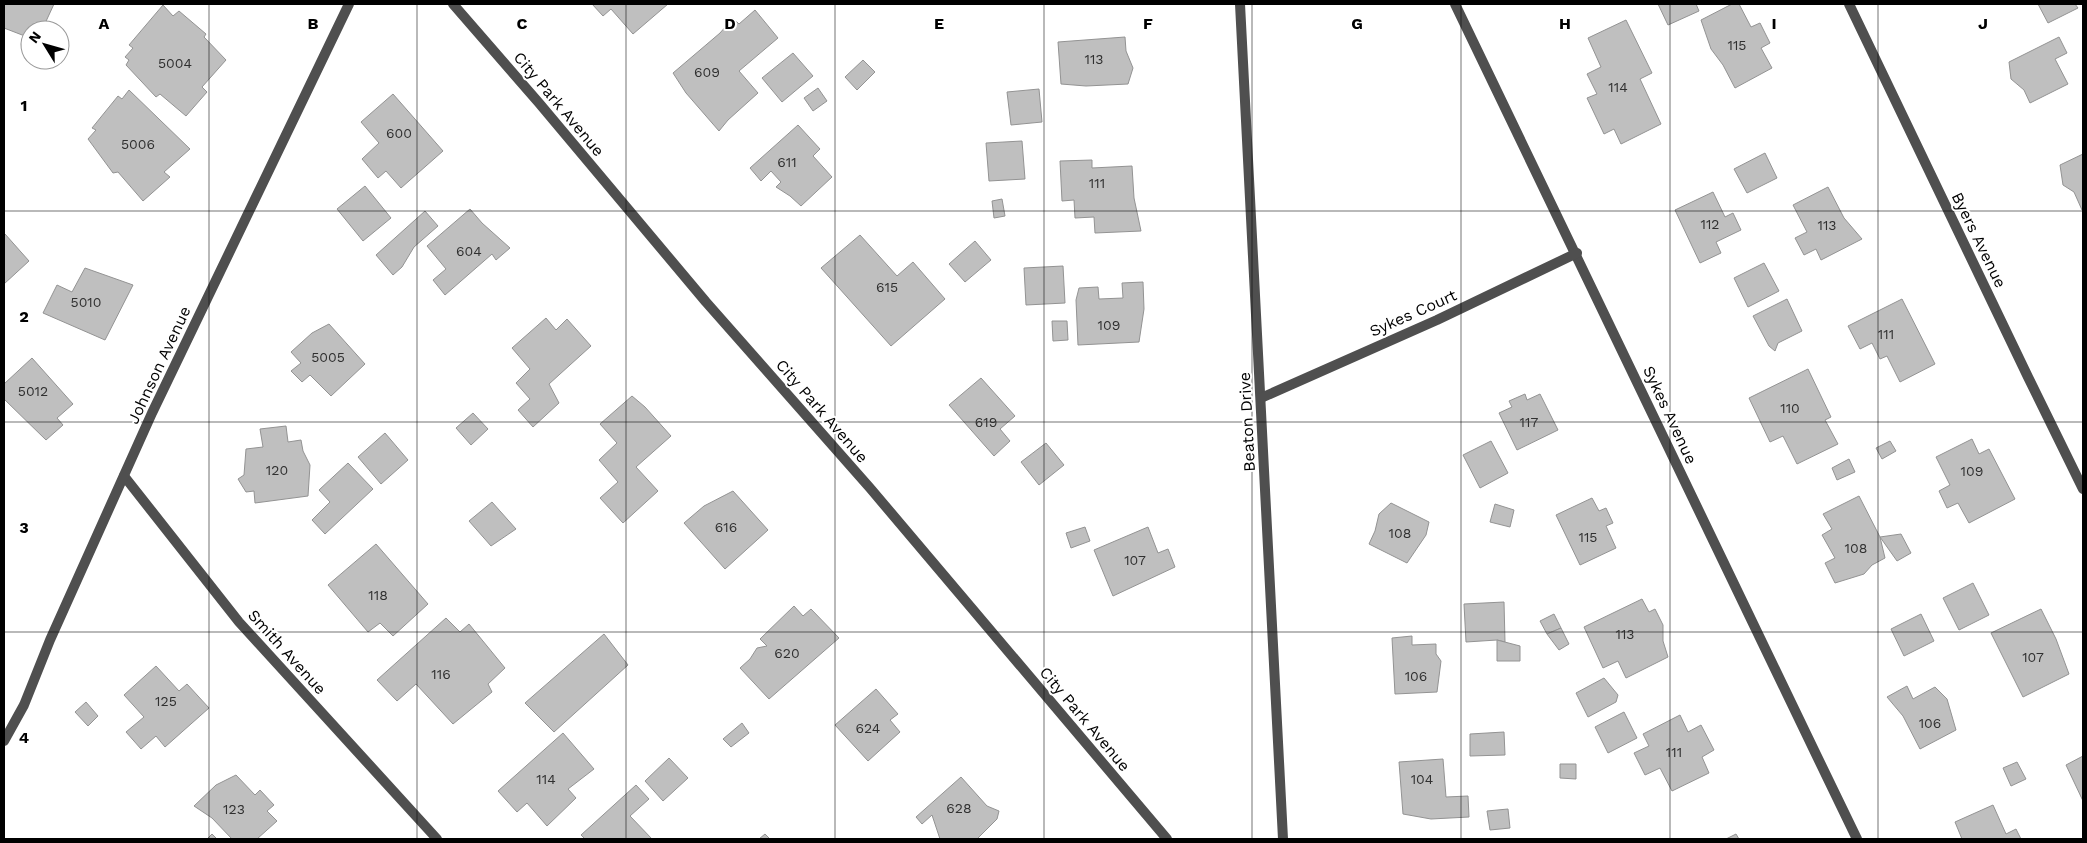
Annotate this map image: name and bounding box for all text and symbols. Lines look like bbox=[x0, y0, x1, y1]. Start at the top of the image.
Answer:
text: A bbox=[99, 14, 110, 33]
text: B bbox=[308, 14, 319, 33]
text: C bbox=[517, 14, 528, 33]
text: D bbox=[724, 14, 736, 33]
text: E bbox=[934, 14, 944, 33]
text: F bbox=[1143, 14, 1153, 33]
text: G bbox=[1351, 14, 1363, 33]
text: H bbox=[1559, 14, 1571, 33]
text: I bbox=[1771, 14, 1777, 33]
text: J bbox=[1978, 14, 1988, 33]
north arrow bbox=[20, 20, 70, 70]
text: N bbox=[25, 28, 44, 46]
house number: 115 bbox=[1727, 37, 1747, 53]
street label: City Park Avenue bbox=[510, 48, 608, 160]
house number: 113 bbox=[1084, 51, 1104, 67]
house number: 5004 bbox=[158, 55, 192, 71]
house number: 609 bbox=[694, 64, 720, 80]
house number: 114 bbox=[1608, 79, 1628, 95]
text: 1 bbox=[21, 96, 27, 115]
house number: 600 bbox=[386, 125, 412, 141]
house number: 5006 bbox=[121, 136, 155, 152]
house number: 611 bbox=[777, 154, 797, 170]
house number: 111 bbox=[1089, 175, 1105, 191]
street label: Byers Avenue bbox=[1948, 189, 2010, 291]
house number: 112 bbox=[1700, 216, 1720, 232]
house number: 113 bbox=[1817, 217, 1837, 233]
house number: 604 bbox=[456, 243, 482, 259]
house number: 615 bbox=[876, 279, 898, 295]
street label: Sykes Court bbox=[1367, 285, 1460, 341]
house number: 5010 bbox=[70, 294, 102, 310]
street label: Johnson Avenue bbox=[123, 303, 195, 427]
text: 2 bbox=[19, 307, 29, 326]
house number: 109 bbox=[1098, 317, 1120, 333]
house number: 111 bbox=[1878, 326, 1894, 342]
house number: 5005 bbox=[311, 349, 345, 365]
street label: City Park Avenue bbox=[772, 355, 872, 467]
street label: Sykes Avenue bbox=[1639, 363, 1701, 467]
street label: Beaton Drive bbox=[1235, 372, 1259, 472]
house number: 5012 bbox=[18, 383, 48, 399]
house number: 110 bbox=[1780, 400, 1800, 416]
house number: 619 bbox=[975, 414, 997, 430]
house number: 117 bbox=[1520, 414, 1539, 430]
house number: 120 bbox=[266, 462, 288, 478]
house number: 109 bbox=[1961, 463, 1983, 479]
text: 3 bbox=[19, 518, 29, 537]
house number: 616 bbox=[715, 519, 737, 535]
house number: 108 bbox=[1389, 525, 1411, 541]
house number: 115 bbox=[1578, 529, 1598, 545]
house number: 108 bbox=[1845, 540, 1867, 556]
house number: 107 bbox=[1124, 552, 1146, 568]
house number: 118 bbox=[368, 587, 388, 603]
street label: Smith Avenue bbox=[244, 606, 330, 698]
house number: 113 bbox=[1615, 626, 1635, 642]
house number: 620 bbox=[774, 645, 800, 661]
house number: 107 bbox=[2022, 649, 2044, 665]
street label: City Park Avenue bbox=[1036, 663, 1134, 775]
house number: 116 bbox=[431, 666, 451, 682]
house number: 106 bbox=[1405, 668, 1427, 684]
house number: 125 bbox=[155, 693, 177, 709]
house number: 106 bbox=[1919, 715, 1941, 731]
house number: 624 bbox=[856, 720, 880, 736]
text: 4 bbox=[19, 728, 29, 747]
house number: 111 bbox=[1666, 744, 1682, 760]
house number: 114 bbox=[536, 771, 556, 787]
house number: 104 bbox=[1411, 771, 1433, 787]
house number: 628 bbox=[946, 800, 972, 816]
house number: 123 bbox=[223, 801, 245, 817]

